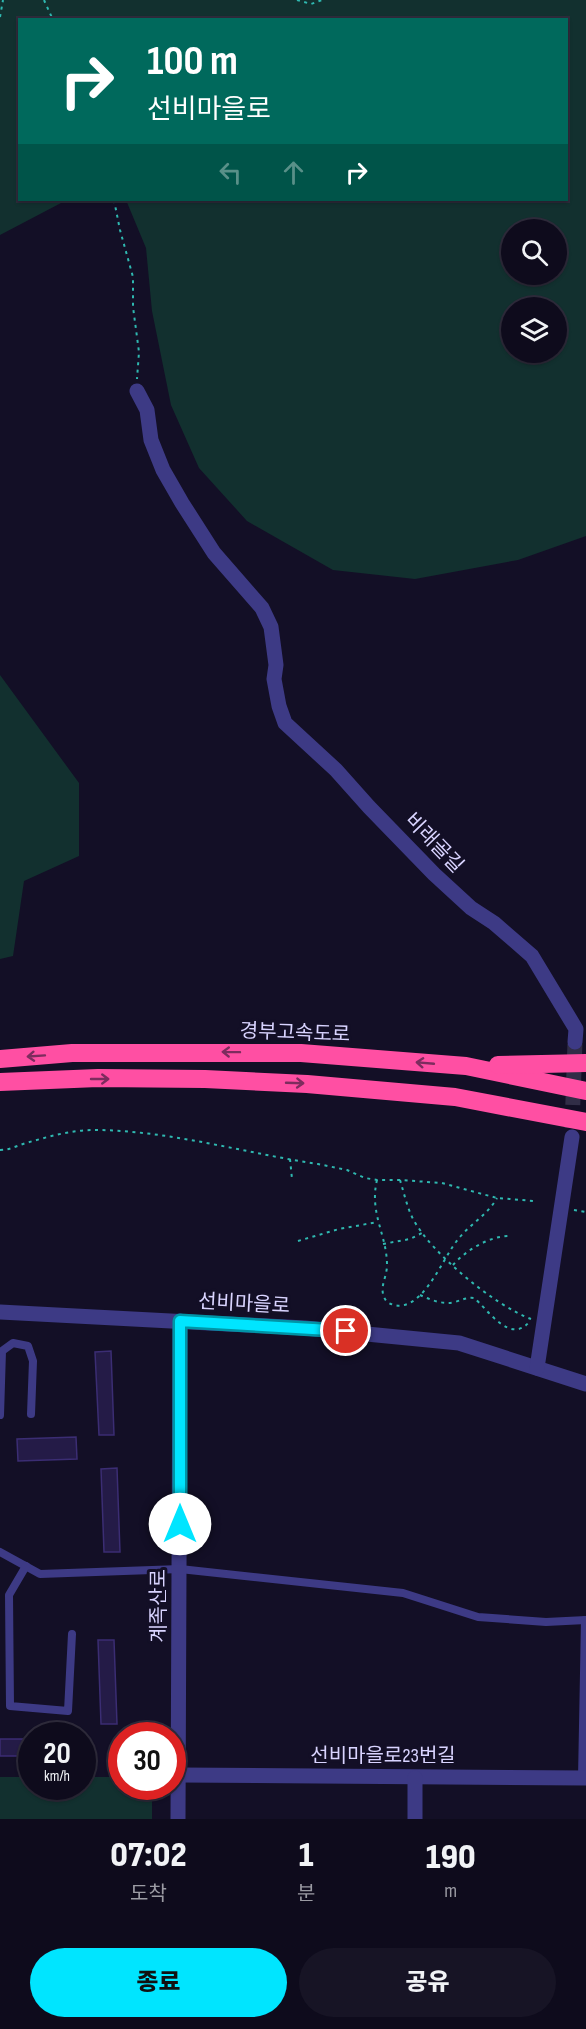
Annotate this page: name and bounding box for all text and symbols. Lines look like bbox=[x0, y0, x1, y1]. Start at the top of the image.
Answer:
text: 100 m bbox=[147, 36, 238, 87]
icon: right bbox=[48, 42, 126, 120]
text: 선비마을로 bbox=[147, 94, 271, 126]
icon: left bbox=[214, 156, 247, 189]
icon: ahead bbox=[277, 156, 310, 189]
icon: right bbox=[340, 156, 373, 189]
map controls bbox=[501, 219, 567, 363]
button: search bbox=[501, 219, 567, 285]
button: layers bbox=[501, 297, 567, 363]
street label: 비래골길 bbox=[400, 808, 468, 878]
street label: 경부고속도로 bbox=[239, 1019, 351, 1047]
one-way arrow bbox=[221, 1046, 241, 1058]
one-way arrow bbox=[26, 1051, 46, 1062]
one-way arrow bbox=[416, 1057, 436, 1068]
one-way arrow bbox=[90, 1073, 110, 1084]
one-way arrow bbox=[285, 1078, 305, 1089]
street label: 선비마을로 bbox=[197, 1290, 291, 1318]
pin bbox=[320, 1305, 371, 1356]
icon: arrive bbox=[329, 1314, 362, 1347]
position arrow bbox=[148, 1492, 212, 1556]
street label: 계족산로 bbox=[147, 1569, 171, 1643]
speed limit sign: 30 bbox=[108, 1722, 186, 1800]
text: 20 bbox=[43, 1736, 71, 1772]
street label: 선비마을로23번길 bbox=[310, 1744, 456, 1768]
text: km/h bbox=[44, 1767, 70, 1786]
text: 07:02 bbox=[110, 1834, 187, 1877]
text: 1 bbox=[299, 1834, 314, 1877]
text: 190 bbox=[426, 1836, 476, 1879]
text: m bbox=[444, 1879, 457, 1903]
text: 도착 bbox=[130, 1882, 167, 1906]
text: 분 bbox=[297, 1882, 315, 1906]
button: 종료 bbox=[30, 1948, 287, 2017]
button: 공유 bbox=[299, 1948, 556, 2017]

